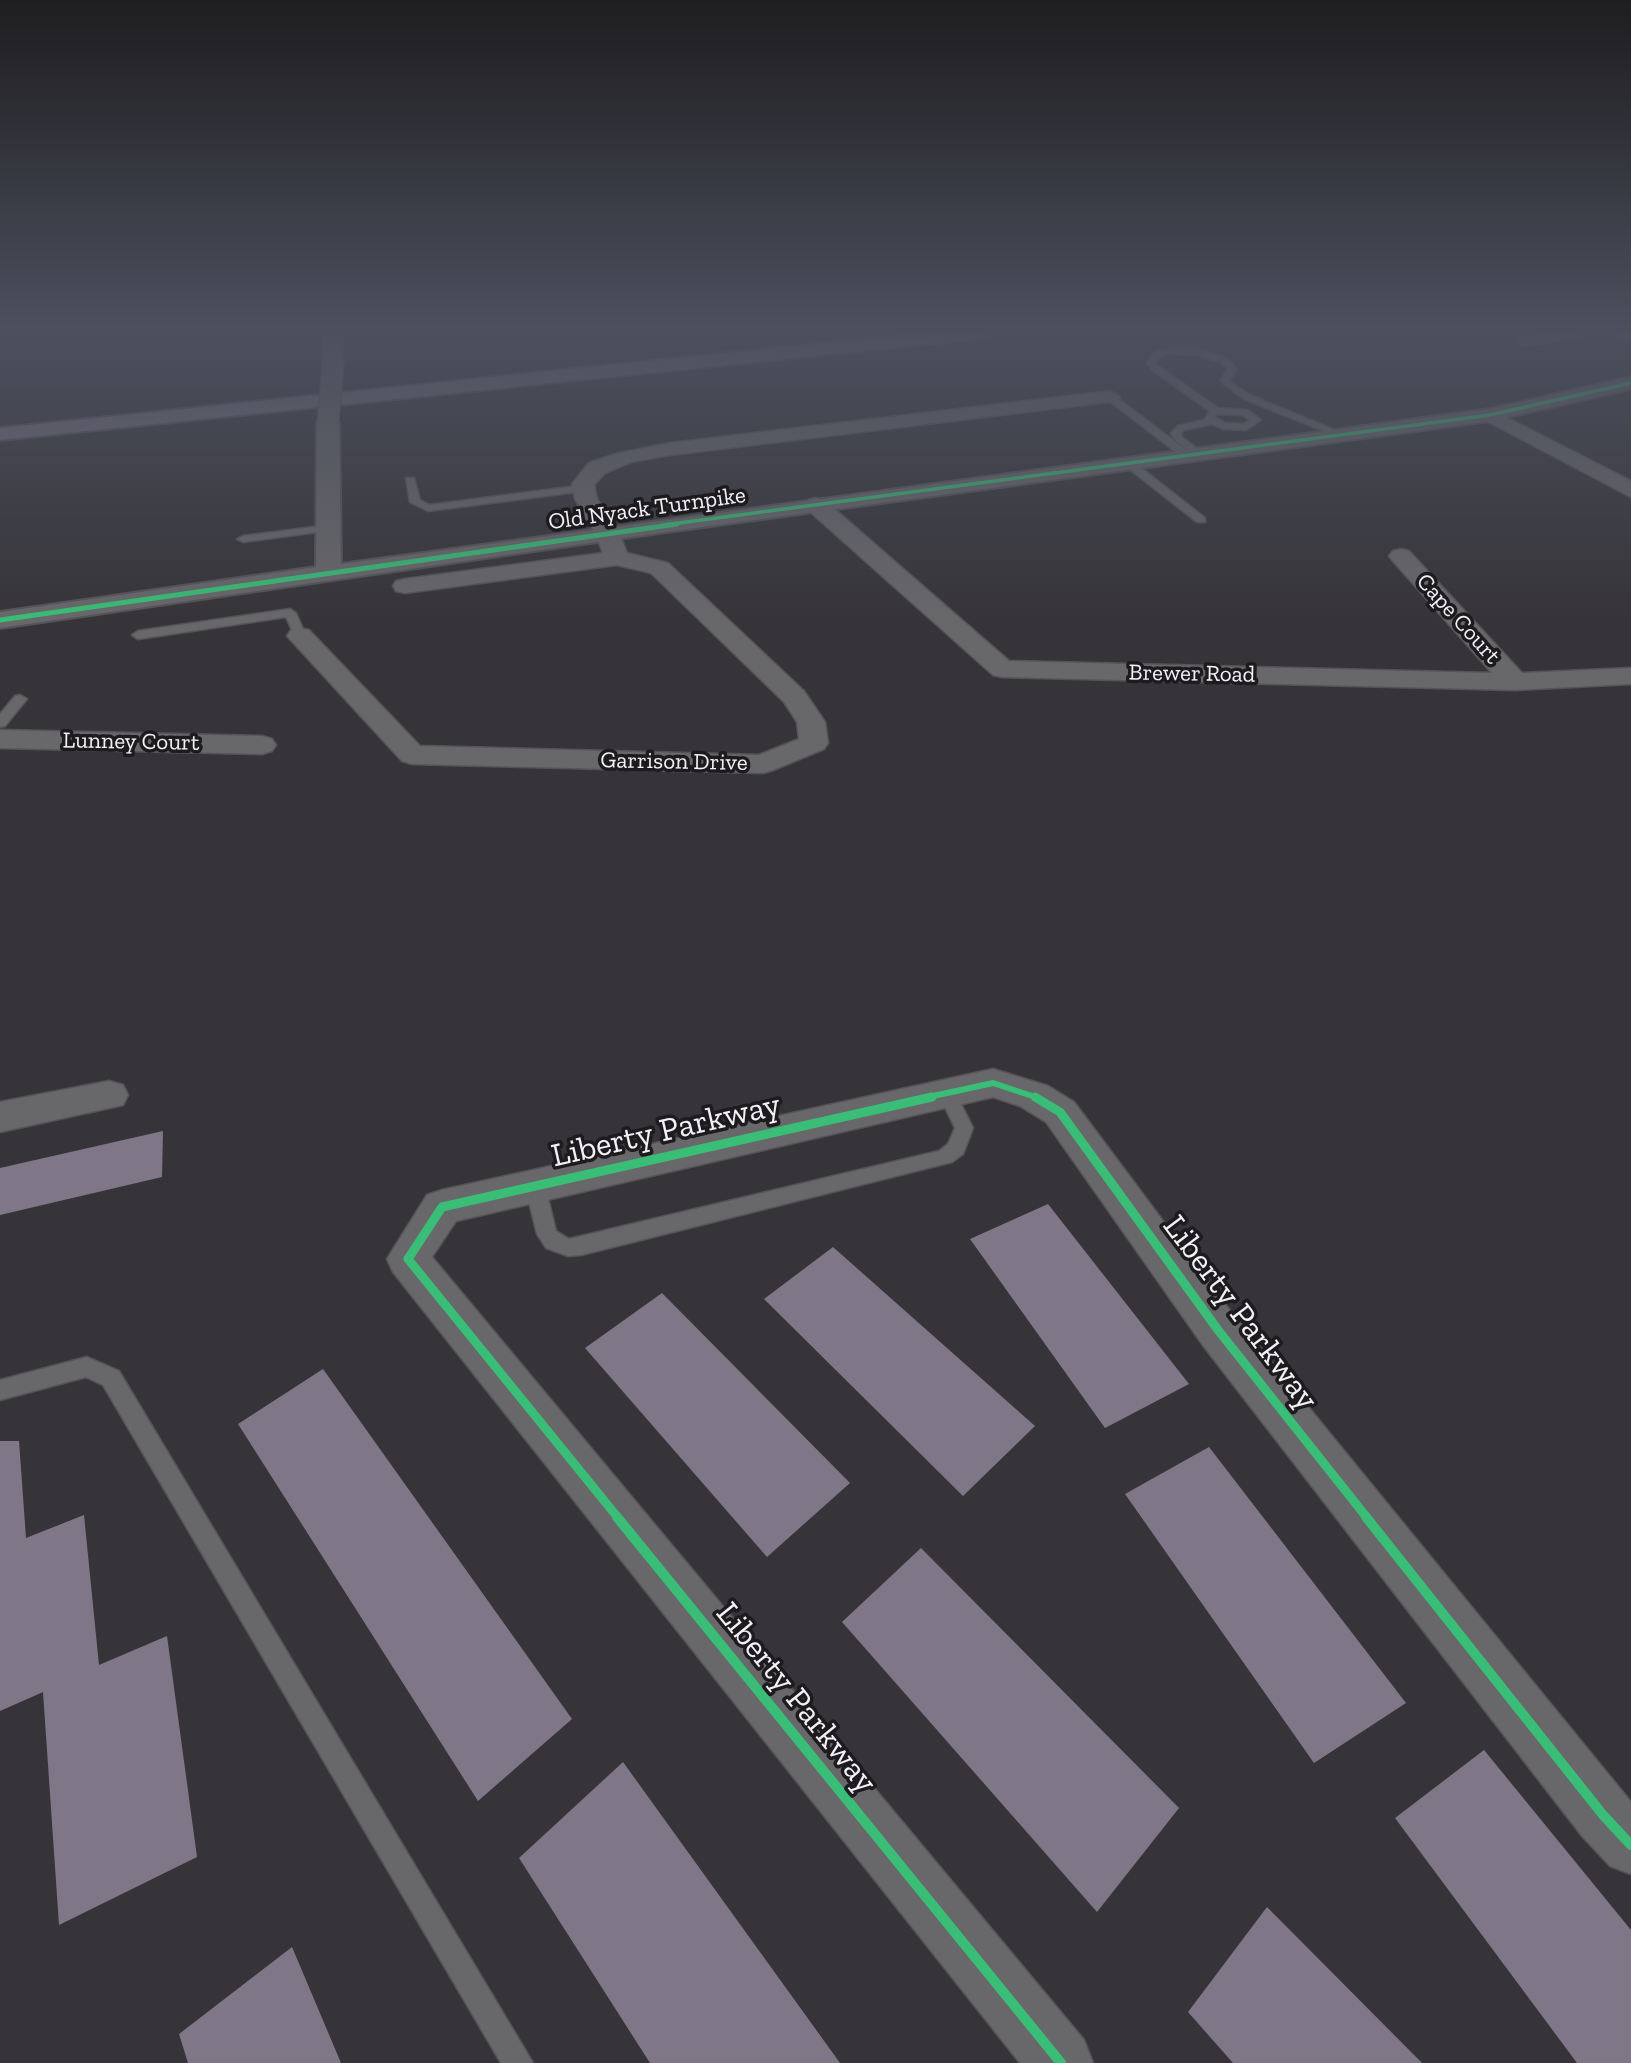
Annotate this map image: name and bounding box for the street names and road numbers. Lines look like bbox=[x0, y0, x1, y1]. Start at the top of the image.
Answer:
street label: Old Nyack Turnpike bbox=[547, 481, 747, 537]
street label: Cape Court bbox=[1410, 568, 1506, 670]
street label: Brewer Road bbox=[1128, 659, 1256, 689]
street label: Lunney Court bbox=[62, 727, 200, 757]
street label: Garrison Drive bbox=[600, 747, 748, 777]
street label: Liberty Parkway bbox=[548, 1085, 784, 1177]
street label: Liberty Parkway bbox=[1154, 1208, 1326, 1418]
street label: Liberty Parkway bbox=[707, 1595, 885, 1801]

